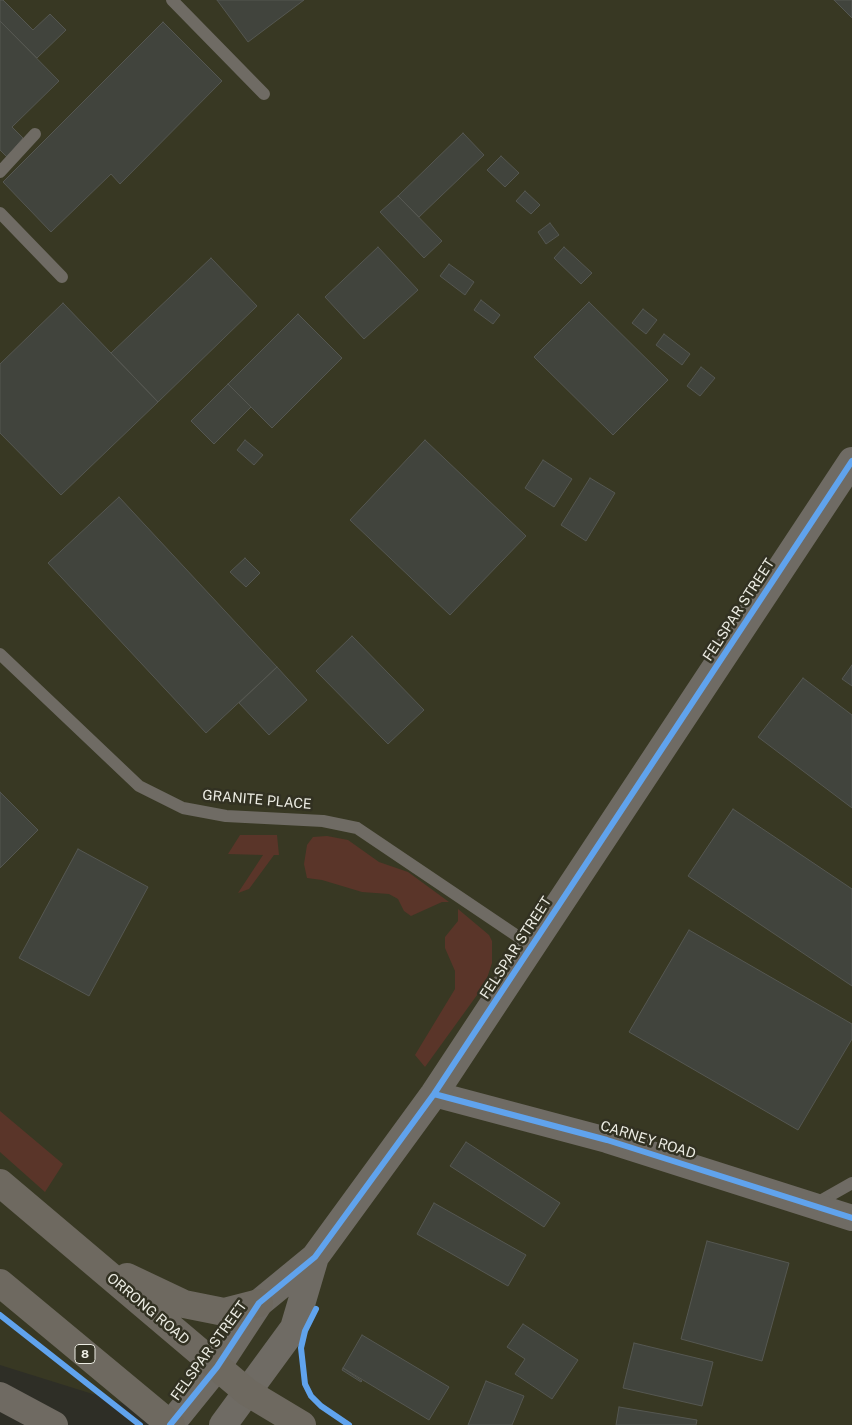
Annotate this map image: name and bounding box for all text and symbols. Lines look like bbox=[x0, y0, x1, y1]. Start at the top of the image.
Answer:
street label: FELSPAR STREET bbox=[700, 556, 778, 664]
street label: GRANITE PLACE bbox=[202, 787, 312, 813]
street label: FELSPAR STREET bbox=[477, 894, 555, 1002]
street label: CARNEY ROAD bbox=[598, 1117, 698, 1163]
street label: ORRONG ROAD bbox=[103, 1270, 193, 1348]
street label: FELSPAR STREET bbox=[167, 1298, 251, 1404]
road number: 8 bbox=[75, 1345, 95, 1364]

